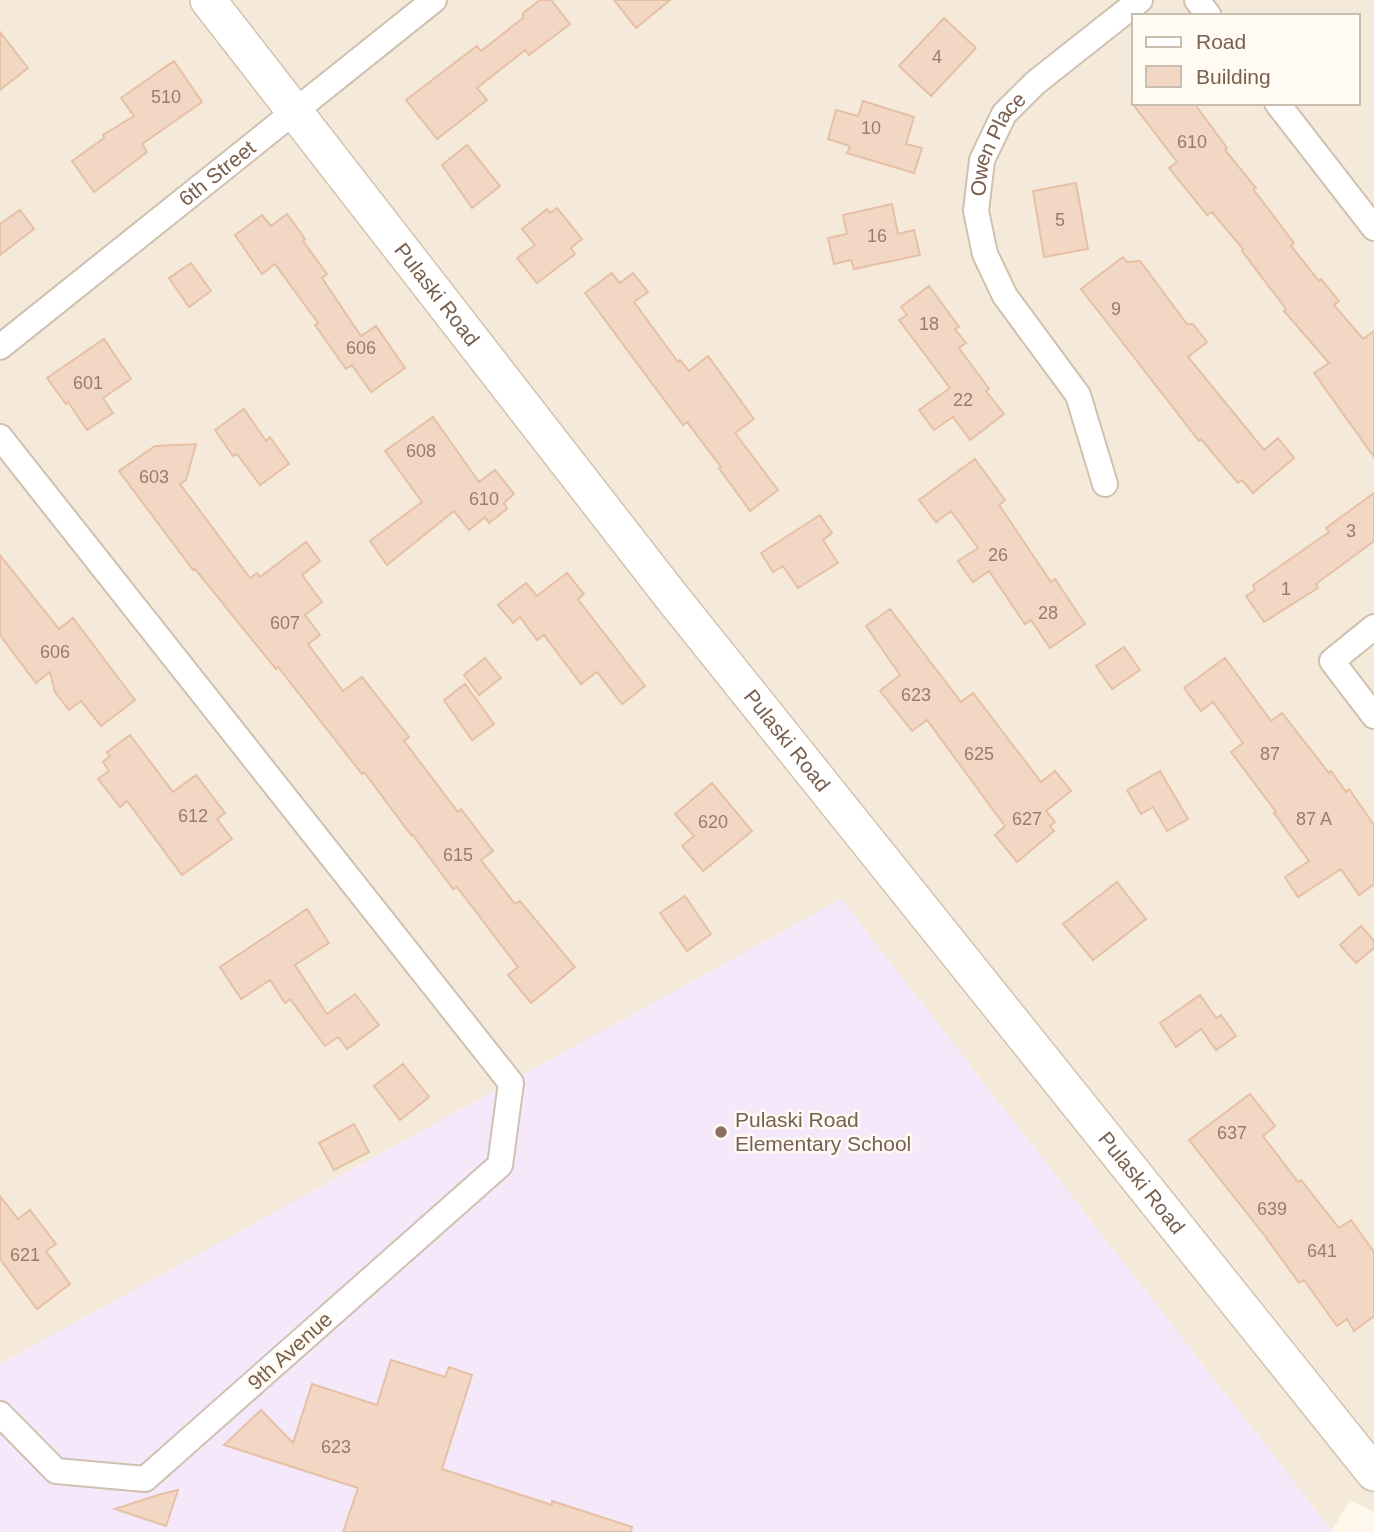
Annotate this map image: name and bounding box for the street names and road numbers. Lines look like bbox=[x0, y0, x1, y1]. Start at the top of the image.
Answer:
street label: Owen Place bbox=[966, 87, 1030, 197]
street label: 6th Street bbox=[174, 135, 260, 210]
street label: Pulaski Road bbox=[390, 238, 484, 350]
street label: Pulaski Road bbox=[740, 685, 835, 796]
street label: Pulaski Road bbox=[1094, 1127, 1190, 1238]
street label: 9th Avenue bbox=[243, 1307, 336, 1394]

